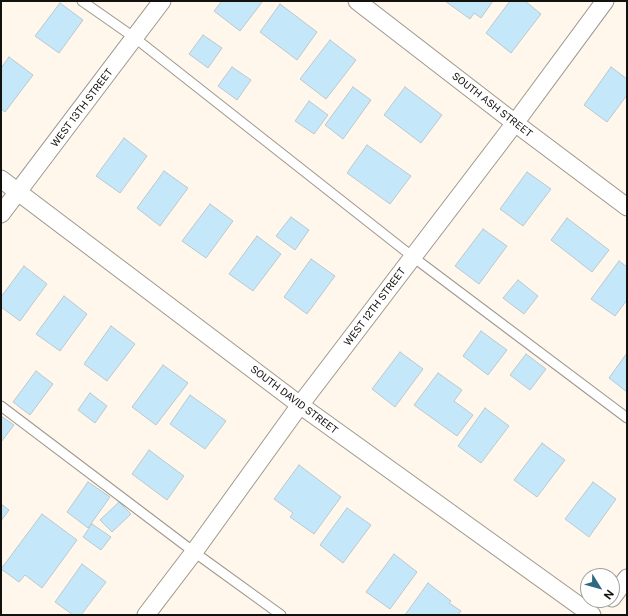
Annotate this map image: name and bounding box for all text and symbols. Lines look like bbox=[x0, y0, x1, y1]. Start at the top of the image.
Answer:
street label: WEST 13TH STREET bbox=[49, 66, 115, 150]
street label: SOUTH ASH STREET bbox=[450, 70, 534, 140]
street label: WEST 12TH STREET bbox=[342, 266, 408, 348]
street label: SOUTH DAVID STREET bbox=[248, 363, 340, 437]
north arrow bbox=[580, 568, 620, 608]
text: N bbox=[601, 588, 616, 602]

